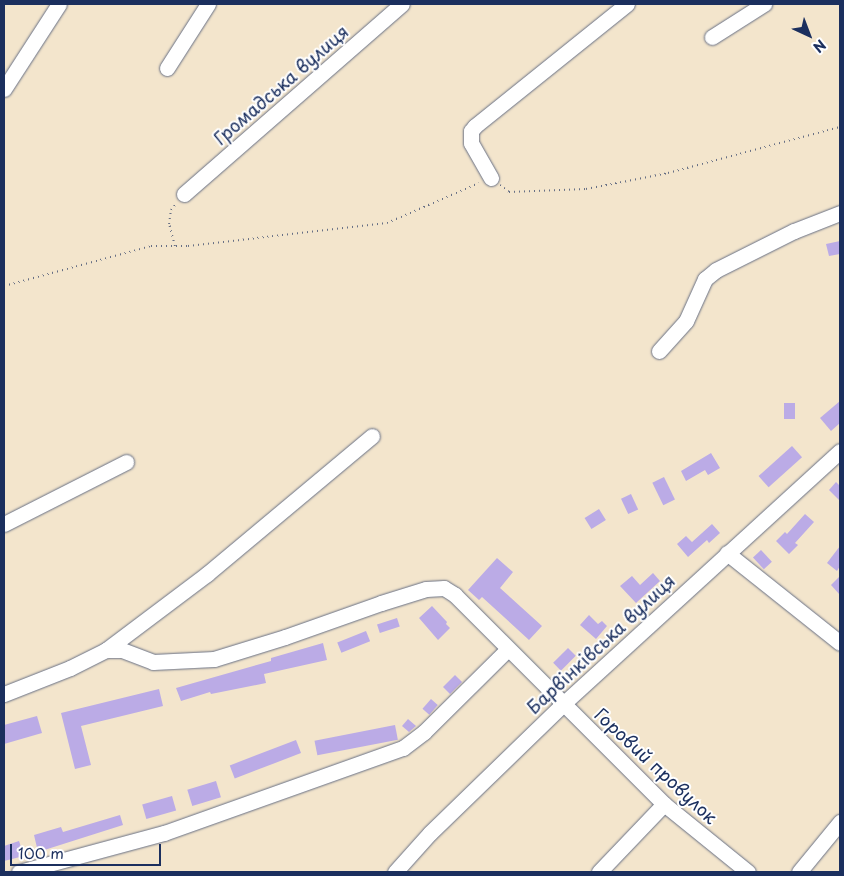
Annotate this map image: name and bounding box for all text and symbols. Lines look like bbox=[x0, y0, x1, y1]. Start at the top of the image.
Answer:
north arrow bbox=[784, 10, 834, 60]
street label: Громадська вулиця bbox=[209, 20, 353, 150]
text: N bbox=[808, 35, 831, 58]
street label: Барвінківська вулиця bbox=[522, 569, 680, 719]
street label: Горовий провулок bbox=[591, 704, 721, 828]
scale bar bbox=[12, 834, 164, 866]
text: 100 m bbox=[18, 841, 64, 864]

